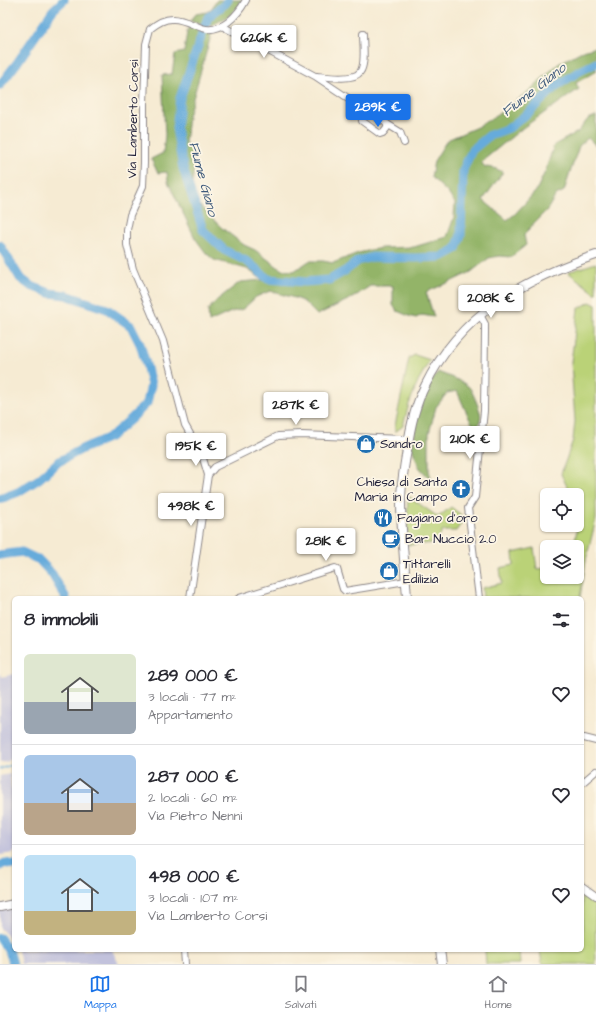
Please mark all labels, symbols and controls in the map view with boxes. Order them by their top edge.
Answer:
pin: 626K € [231,25,297,59]
text: 626K € [240,29,288,47]
water label: Fiume Giano [498,58,571,122]
street label: Via Lamberto Corsi [123,59,143,179]
pin: 289K € [345,94,411,128]
text: 289K € [355,98,401,116]
water label: Fiume Giano [183,139,223,220]
pin: 208K € [458,285,524,319]
text: 208K € [467,289,515,307]
pin: 287K € [263,392,329,426]
text: 287K € [272,396,320,414]
pin: 210K € [437,426,503,460]
text: 210K € [450,430,490,448]
pin: 195K € [163,433,229,467]
shop icon: Sandro [355,433,377,455]
place label: Sandro [380,435,423,453]
text: 195K € [175,437,217,455]
place label: Chiesa di Santa Maria in Campo [355,473,448,506]
church icon: Chiesa di Santa Maria in Campo [450,478,472,500]
map controls [540,488,584,584]
button: locate [540,488,584,532]
pin: 498K € [158,493,224,527]
text: 498K € [167,497,215,515]
restaurant icon: Fagiano d'oro [372,507,394,529]
place label: Fagiano d'oro [397,509,478,528]
pin: 281K € [293,528,359,562]
cafe icon: Bar Nuccio 2.0 [380,528,402,550]
place label: Bar Nuccio 2.0 [405,530,496,548]
text: 281K € [306,532,346,550]
button: layers [540,540,584,584]
place label: Tittarelli Edilizia [403,555,450,588]
shop icon: Tittarelli Edilizia [378,560,400,582]
text: 8 immobili [24,608,98,632]
icon: filters [550,609,572,631]
text: 289 000 € [148,664,238,688]
icon: home [56,670,104,718]
icon: heart [550,683,572,705]
text: 3 locali · 77 m² [148,688,236,706]
text: Appartamento [148,706,233,724]
text: 287 000 € [148,765,239,789]
icon: home [56,771,104,819]
icon: heart [550,784,572,806]
text: 2 locali · 60 m² [148,789,238,807]
text: Via Pietro Nenni [148,807,242,825]
text: 498 000 € [148,865,240,889]
icon: home [56,871,104,919]
icon: heart [550,884,572,906]
text: 3 locali · 107 m² [148,889,238,907]
text: Via Lamberto Corsi [148,907,267,925]
tab: Mappa [84,973,117,1012]
tab: Salvati [285,973,316,1012]
tab: Home [485,973,512,1012]

